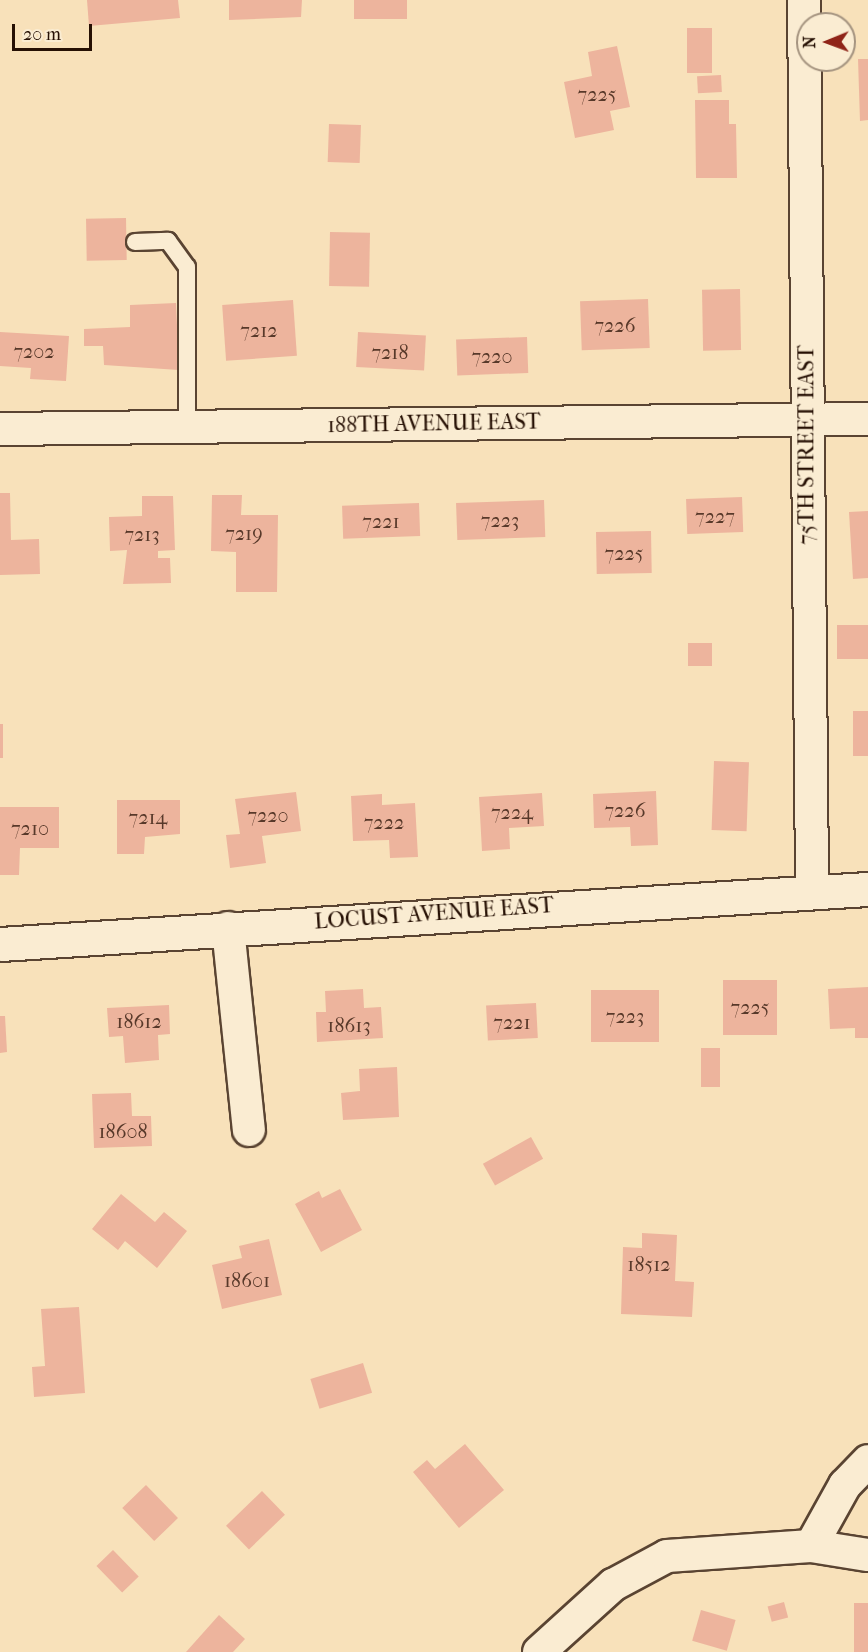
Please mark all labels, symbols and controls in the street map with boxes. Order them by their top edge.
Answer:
scale bar [15,12,94,50]
north arrow [796,12,856,72]
text: 20 m [23,24,61,45]
text: N [800,36,819,49]
house number: 7225 [578,82,616,106]
house number: 7226 [595,313,635,337]
house number: 7212 [240,318,278,342]
house number: 7202 [13,339,55,363]
house number: 7218 [371,340,409,364]
house number: 7220 [471,344,513,368]
street label: 75TH STREET EAST [794,345,820,545]
street label: 188TH AVENUE EAST [327,409,541,439]
house number: 7227 [695,504,735,528]
house number: 7223 [481,508,519,532]
house number: 7221 [362,509,400,533]
house number: 7219 [225,521,263,545]
house number: 7213 [124,522,160,546]
house number: 7225 [605,541,643,565]
house number: 7226 [605,798,645,822]
house number: 7224 [491,800,533,824]
house number: 7220 [247,803,289,827]
house number: 7214 [129,805,167,829]
house number: 7222 [364,810,404,834]
house number: 7210 [11,816,49,840]
street label: LOCUST AVENUE EAST [313,892,555,936]
house number: 7225 [731,995,769,1019]
house number: 7223 [606,1004,644,1028]
house number: 18612 [116,1009,162,1033]
house number: 7221 [493,1010,531,1034]
house number: 18613 [327,1013,371,1037]
house number: 18608 [98,1119,148,1143]
house number: 18512 [627,1252,671,1276]
house number: 18601 [224,1268,270,1292]

